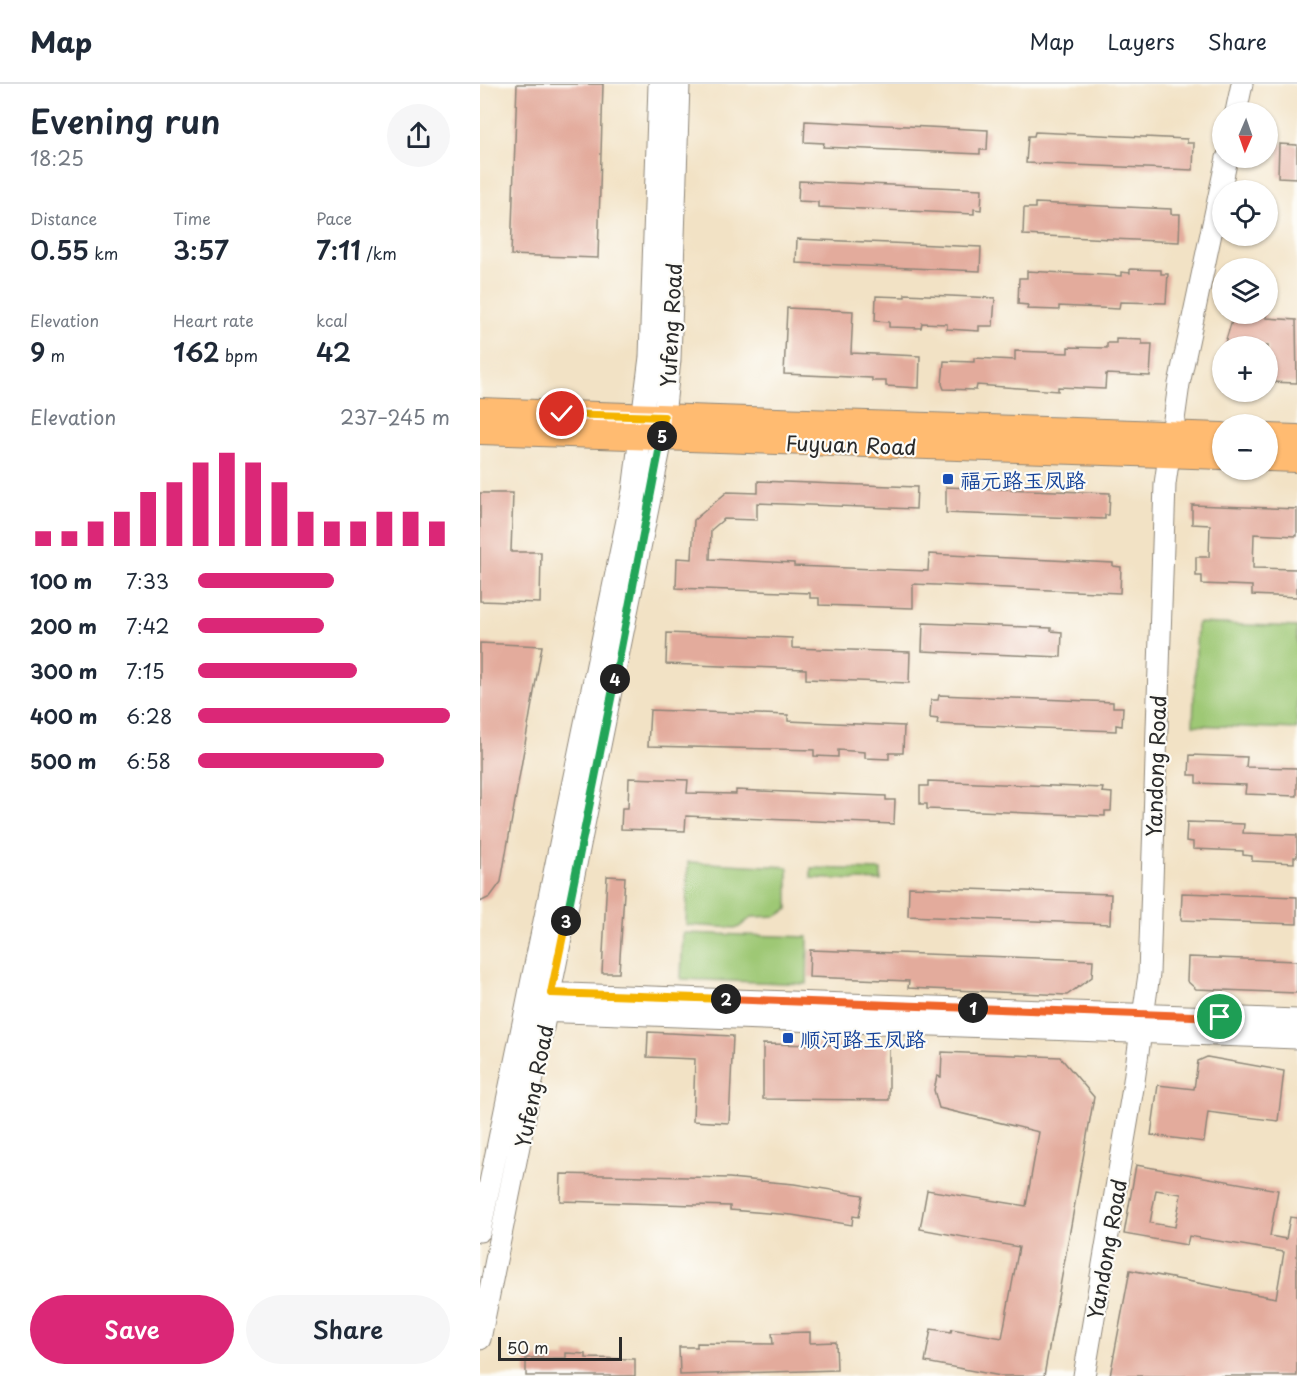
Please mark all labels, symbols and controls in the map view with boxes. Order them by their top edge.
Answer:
text: Map [30,20,92,63]
text: Map [1030,25,1074,57]
text: Layers [1107,25,1175,57]
text: Share [1208,25,1267,57]
text: Evening run [30,95,221,145]
north arrow [1212,102,1278,168]
map controls [1212,102,1278,480]
button: share [387,104,450,167]
text: 18:25 [30,143,84,173]
button: locate [1212,180,1278,246]
text: Distance [30,206,97,230]
text: Time [173,206,211,230]
text: Pace [316,206,352,230]
text: 0.55 [30,230,89,269]
text: 3:57 [173,230,229,269]
text: 7:11 [316,230,361,269]
text: km [89,241,118,265]
text: /km [361,241,397,265]
button: layers [1212,258,1278,324]
street label: Yufeng Road [651,262,689,388]
text: Elevation [30,308,99,332]
text: Heart rate [173,308,254,332]
text: kcal [316,308,348,332]
text: 9 [30,332,45,371]
text: 162 [173,332,220,371]
text: 42 [316,332,351,371]
button: + [1212,336,1278,402]
text: m [45,343,65,367]
text: bpm [220,343,258,367]
pin [536,388,587,439]
icon: check [545,397,578,430]
text: Elevation [30,402,116,432]
text: 237–245 m [340,402,450,432]
button: − [1212,414,1278,480]
pin: 5 [647,421,677,451]
text: 5 [657,424,667,448]
street label: Fuyuan Road [785,426,917,462]
place label: 福元路玉凤路 [960,463,1086,495]
marker: 福元路玉凤路 [941,472,955,486]
text: 100 m [30,566,92,596]
text: 7:33 [126,566,169,596]
text: 200 m [30,611,97,641]
text: 7:42 [126,611,169,641]
text: 300 m [30,656,98,686]
text: 7:15 [126,656,165,686]
pin: 4 [600,664,630,694]
text: 4 [610,667,620,691]
street label: Yandong Road [1137,694,1173,838]
text: 400 m [30,701,98,731]
text: 6:28 [126,701,172,731]
text: 500 m [30,746,97,776]
text: 6:58 [126,746,171,776]
pin: 3 [551,906,581,936]
text: 3 [561,909,571,933]
pin: 2 [711,984,741,1014]
text: 2 [720,987,732,1011]
pin [1194,991,1245,1042]
pin: 1 [958,993,988,1023]
text: 1 [969,996,977,1020]
icon: arrive [1203,1000,1236,1033]
street label: Yufeng Road [505,1022,561,1150]
place label: 顺河路玉凤路 [800,1022,926,1054]
marker: 顺河路玉凤路 [781,1031,795,1045]
street label: Yandong Road [1078,1176,1134,1322]
button: Save [30,1295,234,1364]
button: Share [246,1295,450,1364]
scale bar [498,1334,622,1362]
text: 50 m [507,1335,548,1359]

